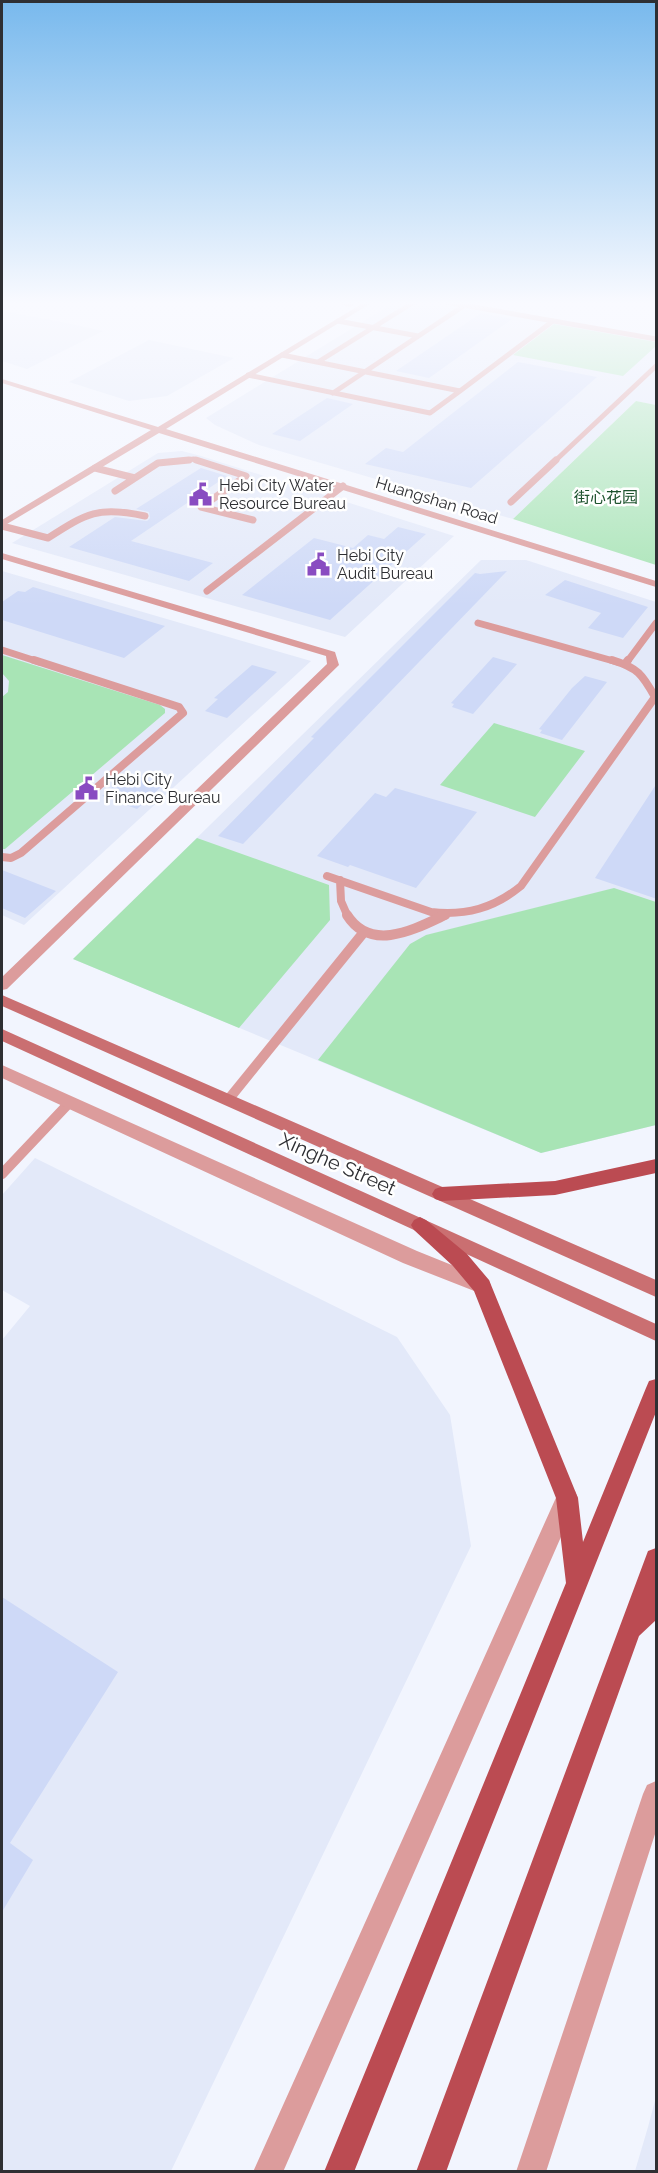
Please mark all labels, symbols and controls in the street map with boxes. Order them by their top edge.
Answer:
street label: Huangshan Road [373,473,500,528]
place label: Hebi City Water Resource Bureau [219,476,346,513]
public building icon: Hebi City Water Resource Bureau [188,481,214,507]
park label: 街心花园 [574,488,638,507]
place label: Hebi City Audit Bureau [337,546,433,583]
public building icon: Hebi City Audit Bureau [306,551,332,577]
place label: Hebi City Finance Bureau [105,770,221,807]
public building icon: Hebi City Finance Bureau [74,775,100,801]
street label: Xinghe Street [276,1128,400,1200]

